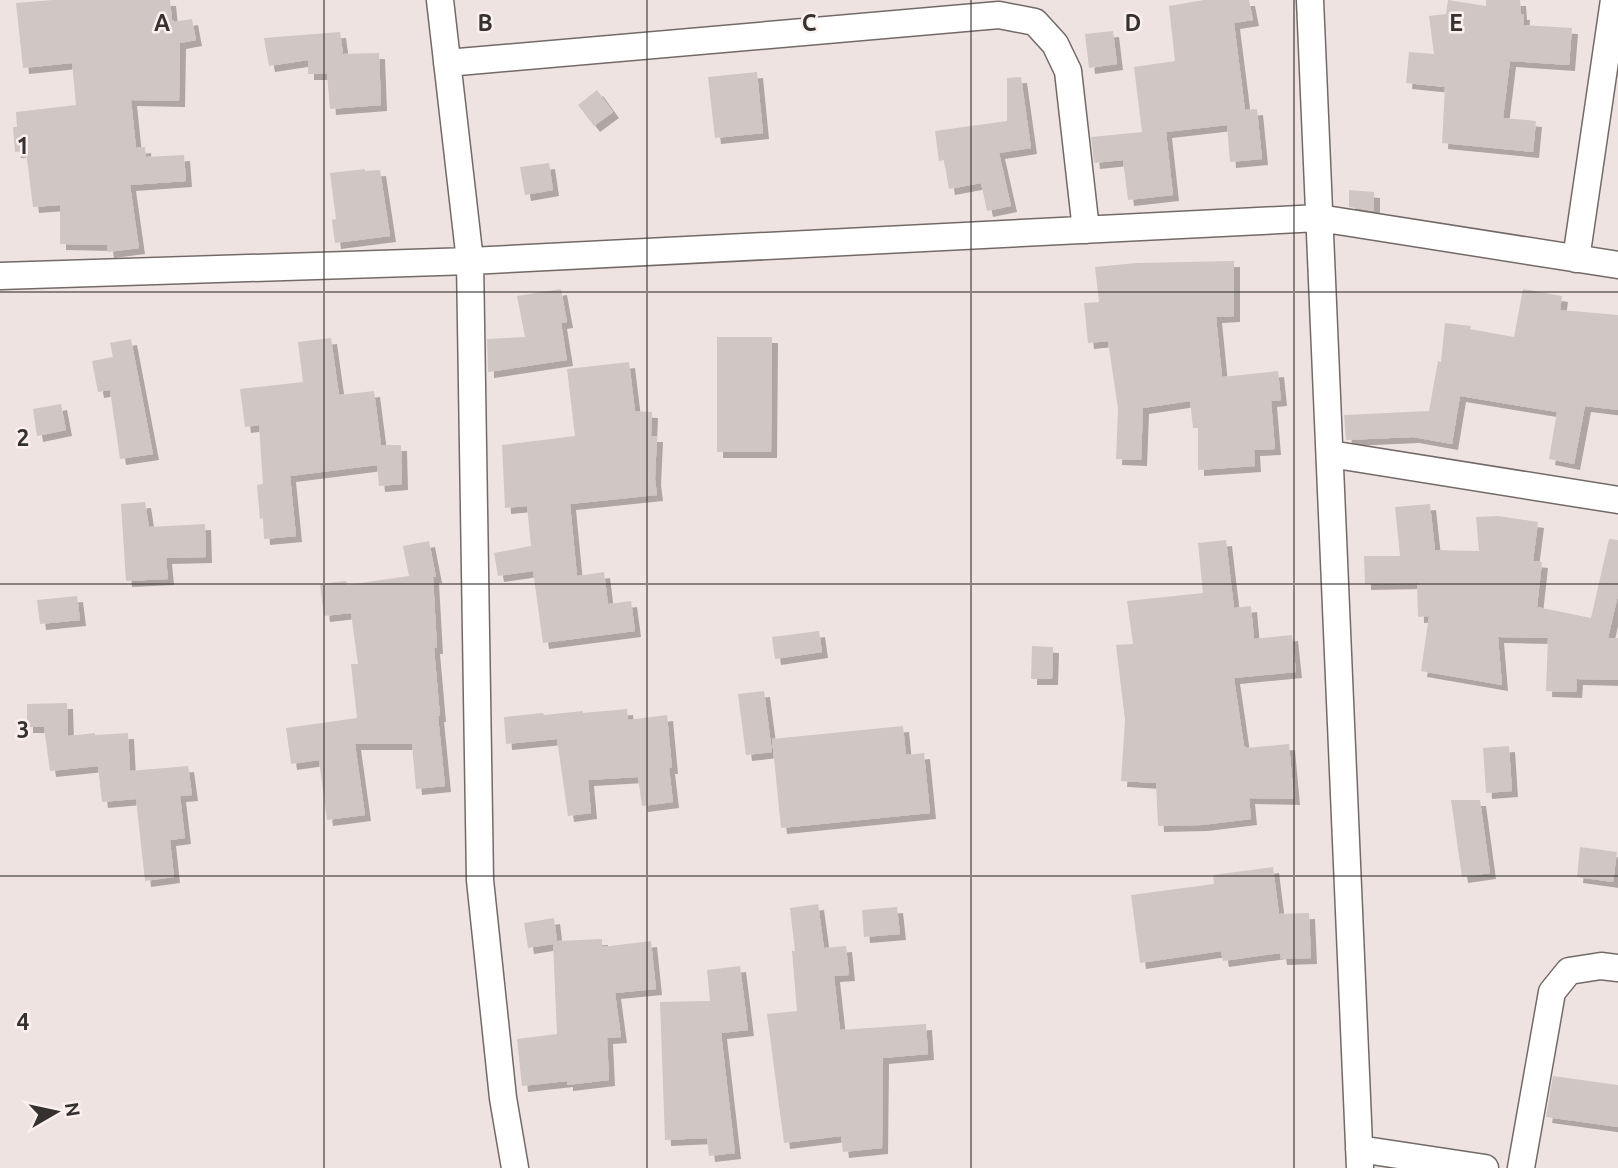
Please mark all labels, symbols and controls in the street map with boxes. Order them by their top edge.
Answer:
text: A [154,10,170,35]
text: B [477,10,493,35]
text: C [802,10,817,35]
text: D [1125,10,1141,35]
text: E [1449,10,1463,35]
text: 1 [17,133,29,158]
text: 2 [17,425,29,450]
text: 3 [17,717,29,742]
text: 4 [17,1009,30,1034]
north arrow [21,1077,91,1147]
text: N [61,1101,85,1118]

